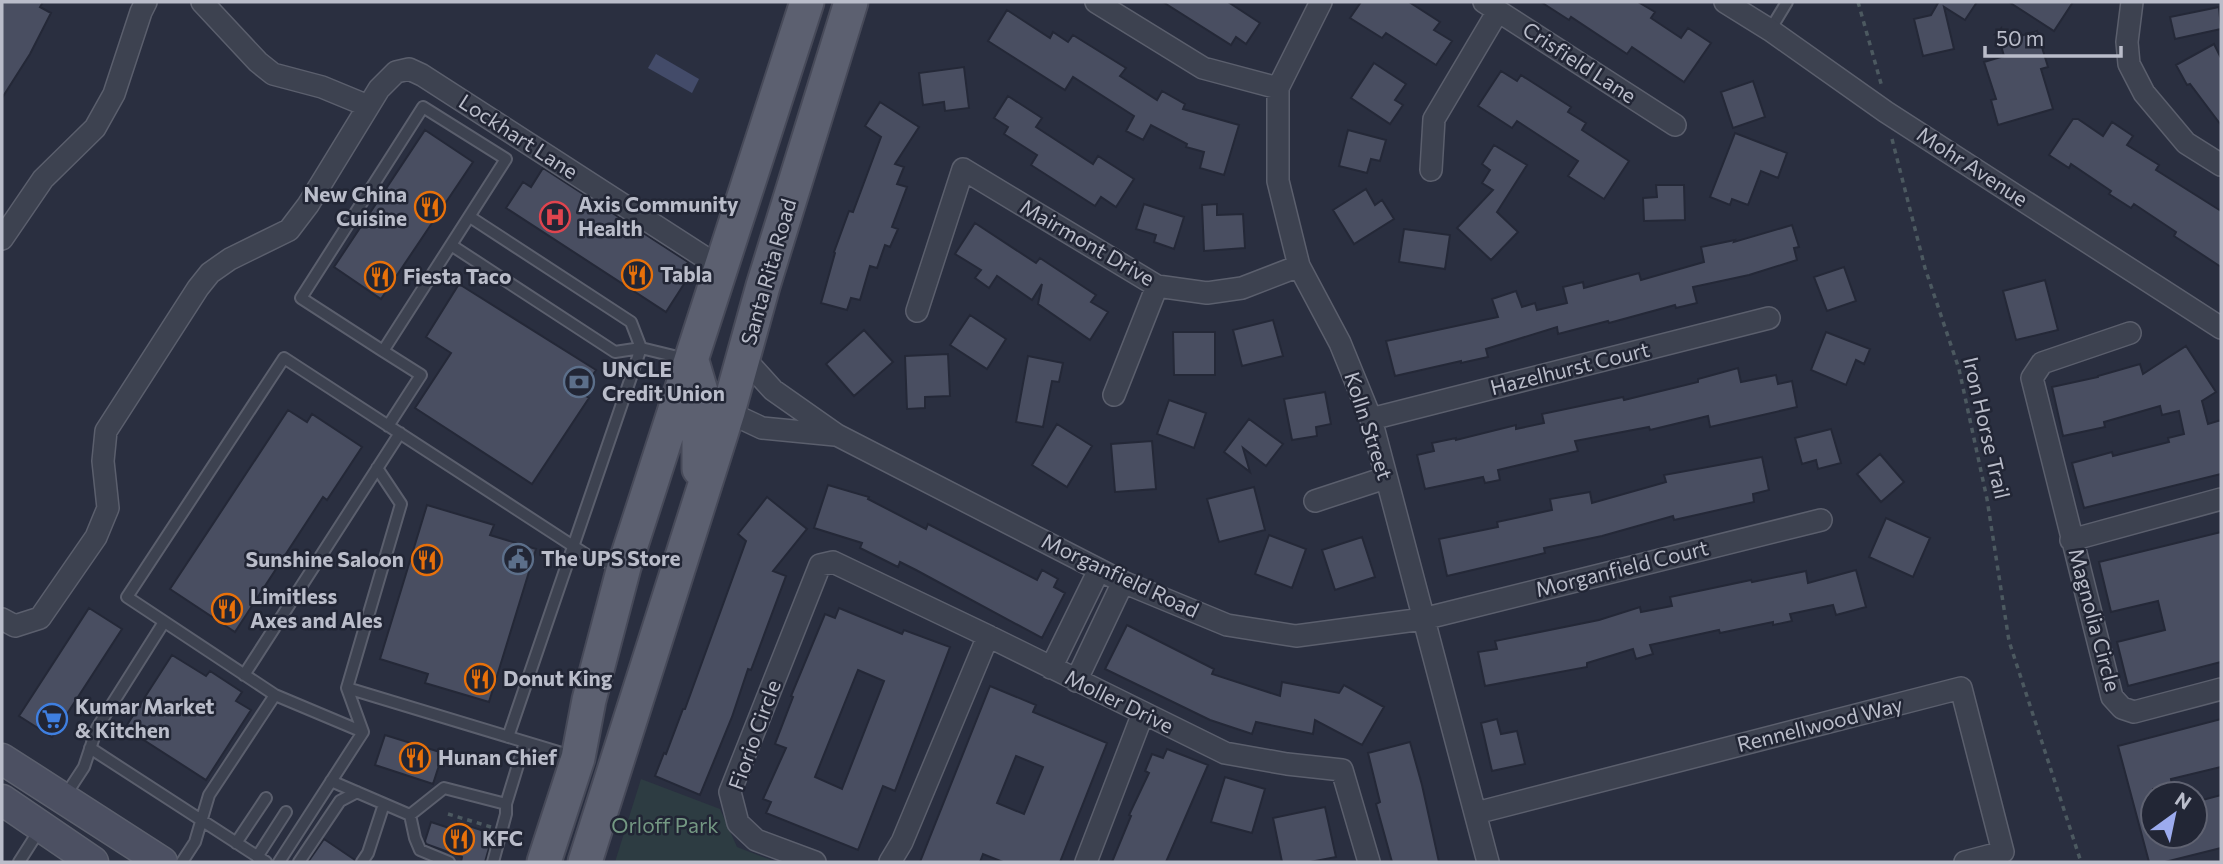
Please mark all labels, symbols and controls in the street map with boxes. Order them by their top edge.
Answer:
scale bar [1985,14,2122,58]
street label: Crisfield Lane [1518,16,1641,108]
text: 50 m [1996,25,2044,50]
street label: Lockhart Lane [455,88,583,183]
street label: Mohr Avenue [1913,121,2033,211]
place label: New China Cuisine [304,181,407,230]
restaurant icon: New China Cuisine [413,190,447,224]
place label: Axis Community Health [578,191,739,240]
street label: Mairmont Drive [1016,193,1159,290]
street label: Santa Rita Road [735,196,800,348]
hospital icon: Axis Community Health [538,200,572,234]
restaurant icon: Tabla [620,258,654,292]
restaurant icon: Fiesta Taco [363,260,397,294]
place label: Tabla [660,261,712,286]
place label: Fiesta Taco [403,263,512,288]
street label: Hazelhurst Court [1487,336,1652,399]
street label: Iron Horse Trail [1959,354,2016,501]
place label: UNCLE Credit Union [602,356,725,405]
bank icon: UNCLE Credit Union [562,365,596,399]
street label: Kolln Street [1340,368,1399,483]
street label: Morganfield Road [1038,527,1203,622]
street label: Morganfield Court [1533,534,1711,601]
public building icon: The UPS Store [501,542,535,576]
restaurant icon: Sunshine Saloon [410,543,444,577]
place label: The UPS Store [541,545,681,570]
street label: Magnolia Circle [2064,545,2127,694]
place label: Sunshine Saloon [246,546,404,571]
place label: Limitless Axes and Ales [250,583,383,632]
restaurant icon: Limitless Axes and Ales [210,592,244,626]
restaurant icon: Donut King [463,662,497,696]
street label: Moller Drive [1061,664,1178,738]
place label: Donut King [503,665,613,690]
street label: Fiorio Circle [722,676,785,793]
street label: Rennellwood Way [1734,691,1905,756]
place label: Kumar Market & Kitchen [75,693,215,742]
supermarket icon: Kumar Market & Kitchen [35,702,69,736]
restaurant icon: Hunan Chief [398,741,432,775]
place label: Hunan Chief [438,744,557,769]
north arrow [2139,780,2209,850]
text: N [2171,787,2196,814]
park label: Orloff Park [611,812,719,837]
restaurant icon: KFC [442,822,476,856]
place label: KFC [482,825,523,850]

